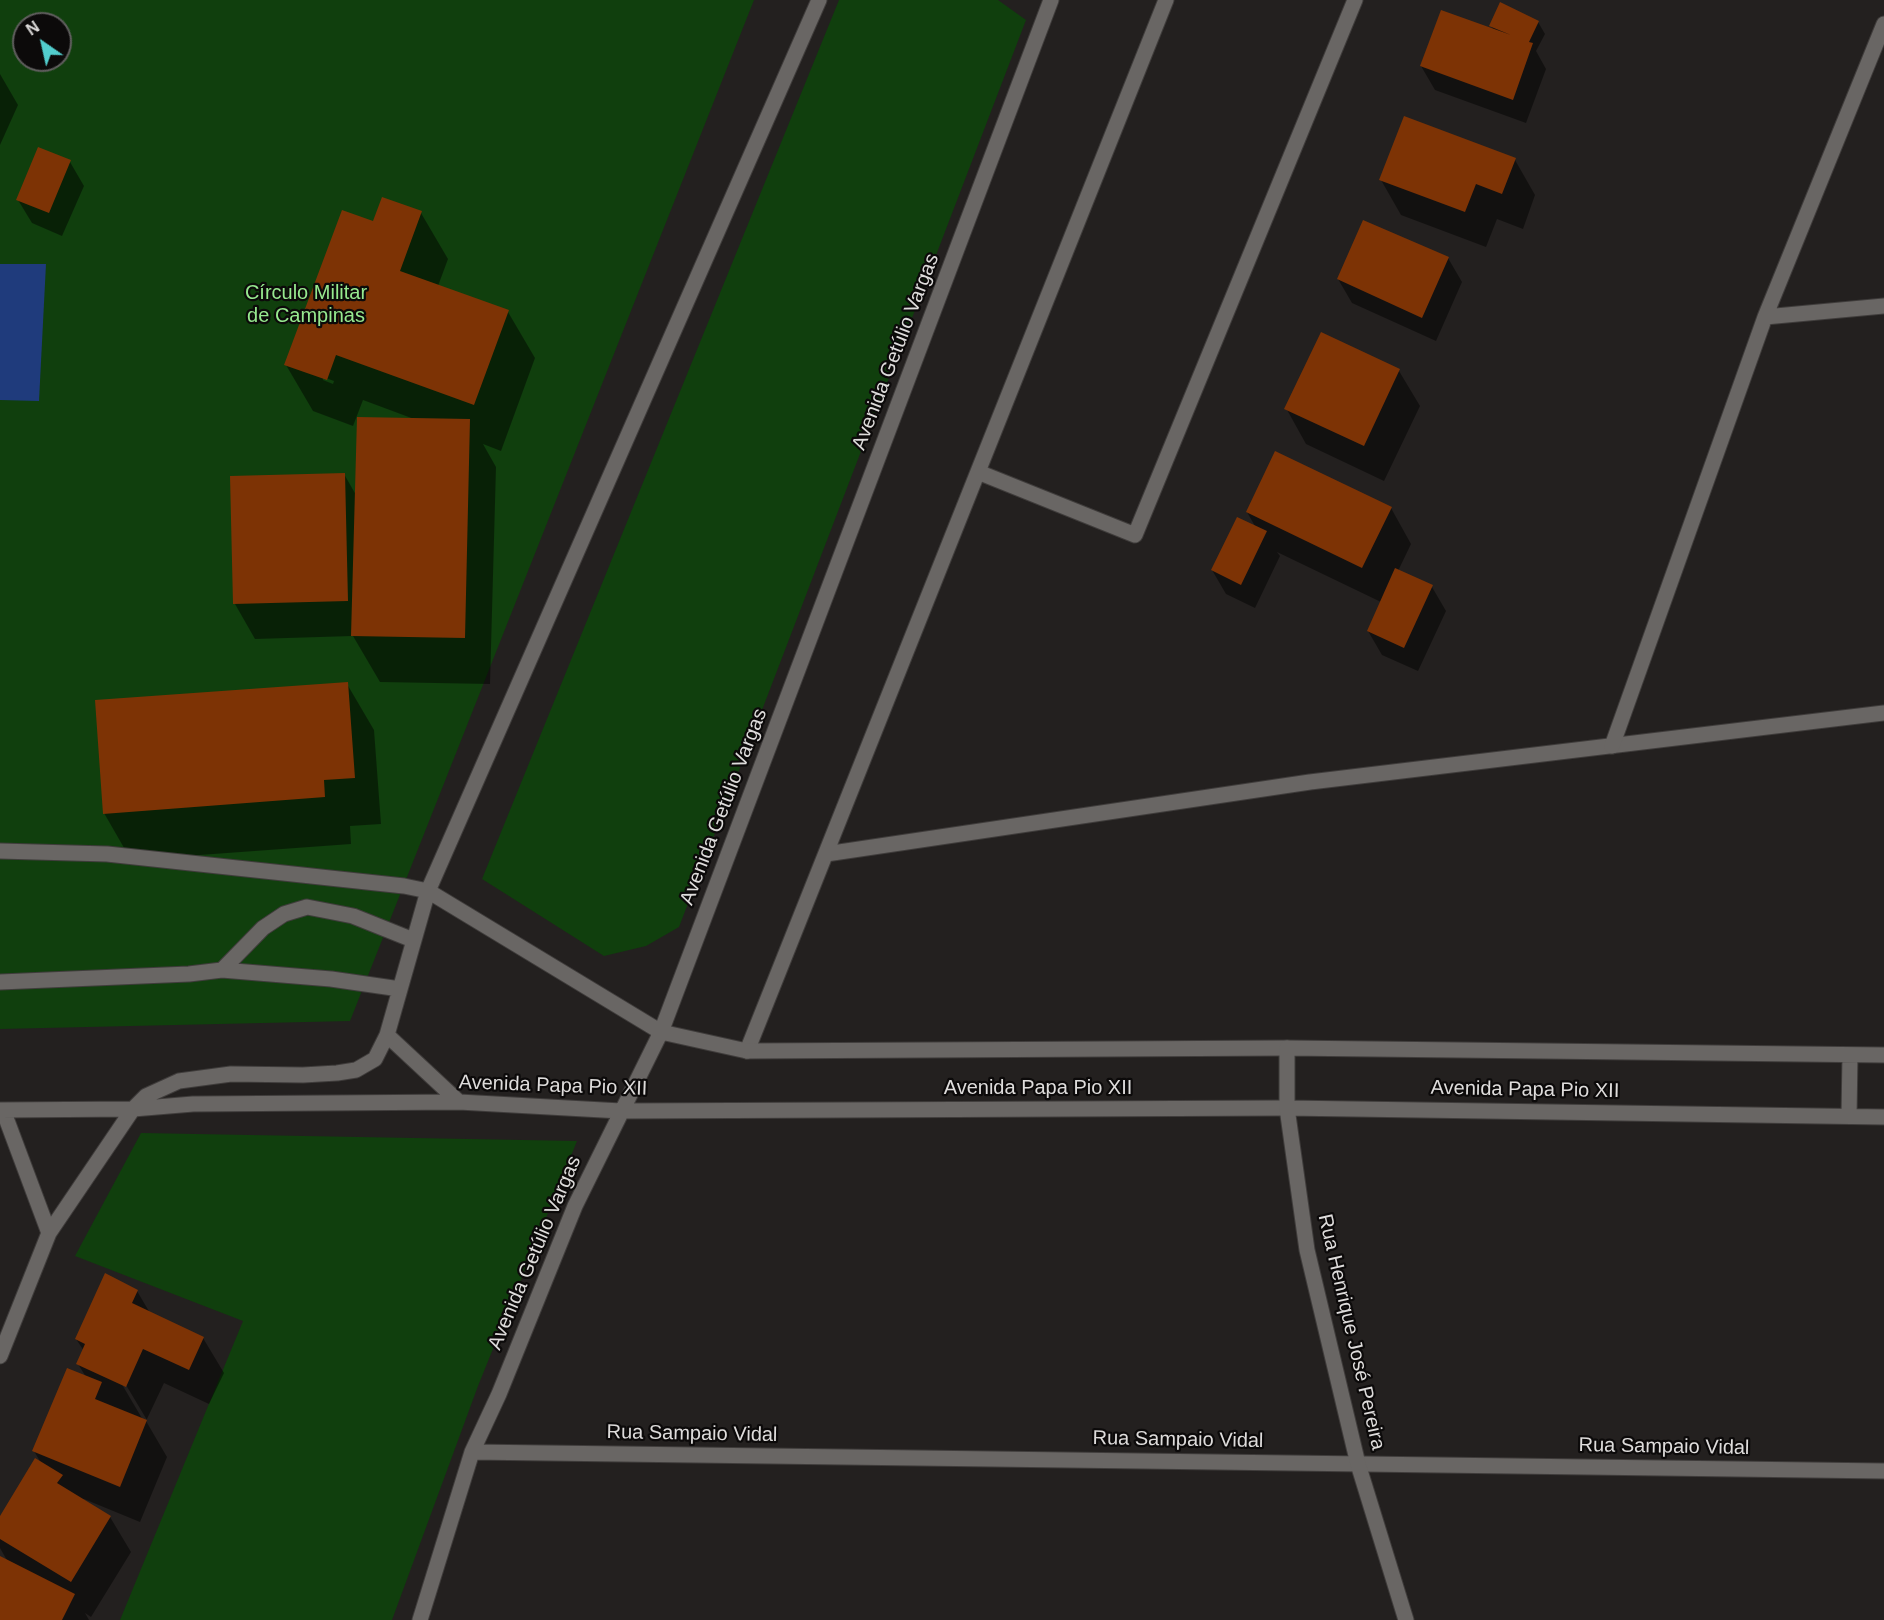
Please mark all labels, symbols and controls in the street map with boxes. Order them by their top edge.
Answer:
north arrow [12,12,72,72]
text: N [23,18,42,39]
street label: Avenida Getúlio Vargas [847,250,945,454]
park label: Círculo Militar de Campinas [245,281,367,328]
street label: Avenida Getúlio Vargas [675,705,773,909]
street label: Avenida Papa Pio XII [458,1071,648,1101]
street label: Avenida Papa Pio XII [944,1076,1132,1100]
street label: Avenida Papa Pio XII [1430,1076,1620,1104]
street label: Avenida Getúlio Vargas [483,1152,587,1354]
street label: Rua Henrique José Pereira [1312,1212,1390,1452]
street label: Rua Sampaio Vidal [606,1421,778,1447]
street label: Rua Sampaio Vidal [1092,1427,1264,1453]
street label: Rua Sampaio Vidal [1578,1434,1750,1460]

